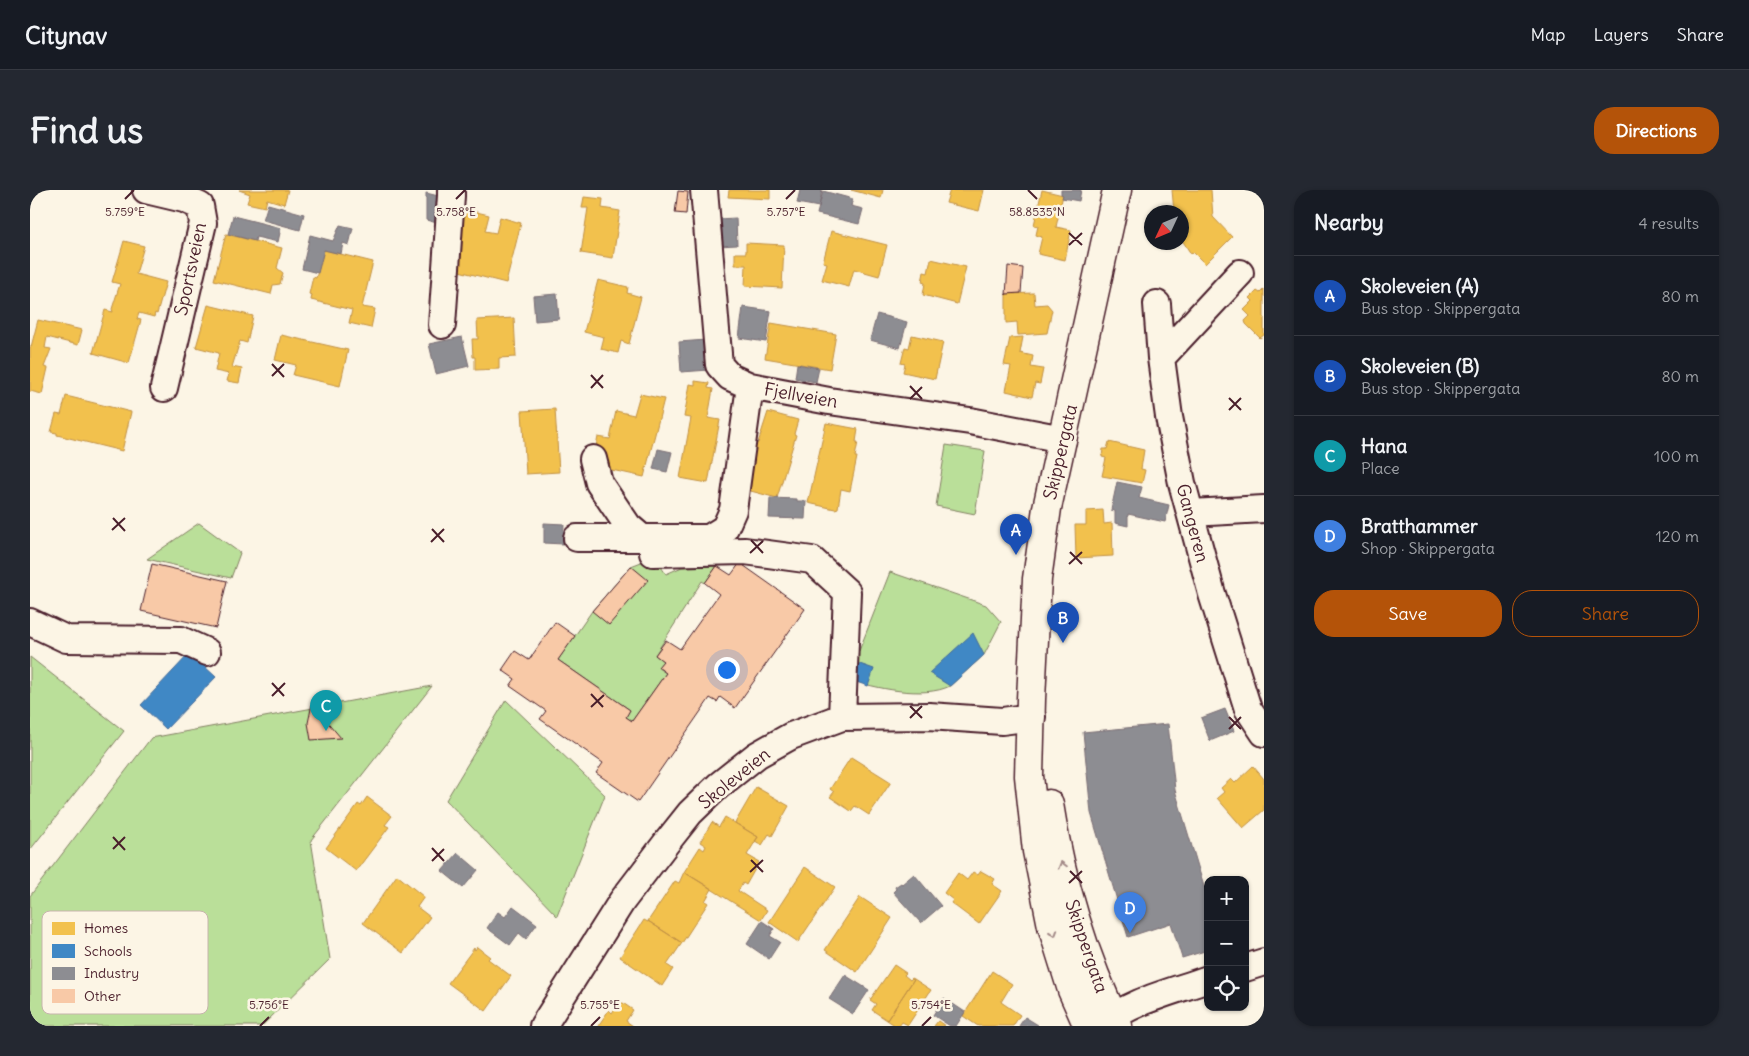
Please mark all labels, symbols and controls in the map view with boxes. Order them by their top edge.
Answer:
text: Citynav [25,20,107,50]
text: Map [1530,23,1565,46]
text: Layers [1593,23,1649,46]
text: Share [1677,23,1724,46]
button: Directions [1594,107,1719,154]
text: Find us [30,108,143,152]
text: 5.759°E [105,204,145,219]
text: 5.758°E [436,204,476,219]
text: 5.757°E [766,204,806,219]
text: 58.8535°N [1009,204,1065,219]
north arrow [1144,205,1189,250]
text: Nearby [1314,209,1384,236]
text: 4 results [1638,213,1699,233]
street label: Sportsveien [169,220,211,318]
text: Skoleveien (A) [1361,274,1479,298]
text: A [1325,286,1335,306]
text: 80 m [1661,286,1699,306]
text: Bus stop · Skippergata [1361,298,1520,318]
text: Skoleveien (B) [1361,354,1479,378]
text: B [1325,366,1335,386]
text: 80 m [1661,366,1699,386]
street label: Fjellveien [762,377,840,413]
text: Bus stop · Skippergata [1361,378,1520,398]
street label: Skippergata [1038,402,1082,502]
text: Hana [1361,434,1407,458]
text: C [1325,446,1335,466]
text: 100 m [1654,446,1699,466]
text: Place [1361,458,1400,478]
street label: Gangeren [1171,481,1215,565]
pin: A [1000,514,1032,555]
text: Bratthammer [1361,514,1478,538]
text: D [1324,526,1336,546]
text: 120 m [1656,526,1699,546]
text: Shop · Skippergata [1361,538,1495,558]
button: Save [1314,590,1502,637]
button: Share [1512,590,1699,637]
pin: B [1047,602,1079,643]
your location [714,657,740,683]
pin: C [310,690,342,731]
street label: Skoleveien [694,742,774,814]
one-way arrow [1057,861,1067,869]
map controls [1204,876,1249,1011]
button: + [1204,876,1249,921]
pin: D [1114,892,1146,933]
street label: Skippergata [1060,896,1114,996]
legend [42,911,208,1014]
text: Homes [84,919,128,937]
button: − [1204,921,1249,966]
one-way arrow [1048,928,1058,936]
text: Schools [84,942,132,960]
text: Industry [84,964,139,982]
button: locate [1204,966,1249,1011]
text: Other [84,987,121,1005]
text: 5.756°E [249,997,289,1012]
text: 5.755°E [580,997,620,1012]
text: 5.754°E [911,997,951,1012]

